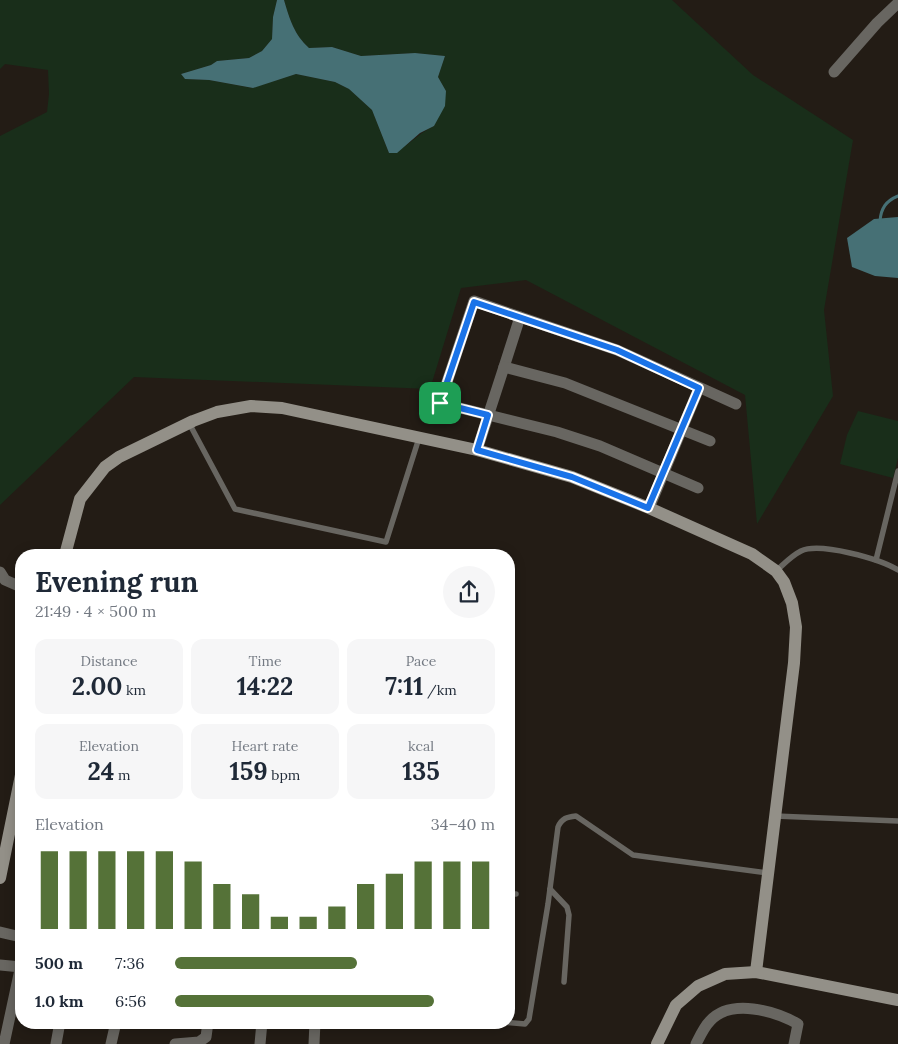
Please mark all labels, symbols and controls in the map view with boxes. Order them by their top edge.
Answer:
pin [419,382,461,424]
icon: arrive [426,389,454,417]
text: Evening run [35,564,198,600]
button: share [443,566,495,618]
text: 21:49 · 4 × 500 m [35,601,156,621]
text: Distance [81,652,137,670]
text: Time [249,652,282,670]
text: Pace [406,652,436,670]
text: 2.00 [72,670,122,702]
text: 14:22 [237,670,293,702]
text: 7:11 [385,670,423,702]
text: km [122,681,146,699]
text: /km [423,681,457,699]
text: Elevation [79,737,139,755]
text: Heart rate [232,737,298,755]
text: kcal [408,737,434,755]
text: 24 [87,755,114,787]
text: 159 [230,755,268,787]
text: 135 [402,755,440,787]
text: m [114,766,131,784]
text: bpm [268,766,300,784]
text: Elevation [35,814,104,834]
text: 34–40 m [431,814,495,834]
text: 500 m [35,953,83,973]
text: 7:36 [115,953,145,973]
text: 1.0 km [35,991,84,1011]
text: 6:56 [115,991,146,1011]

